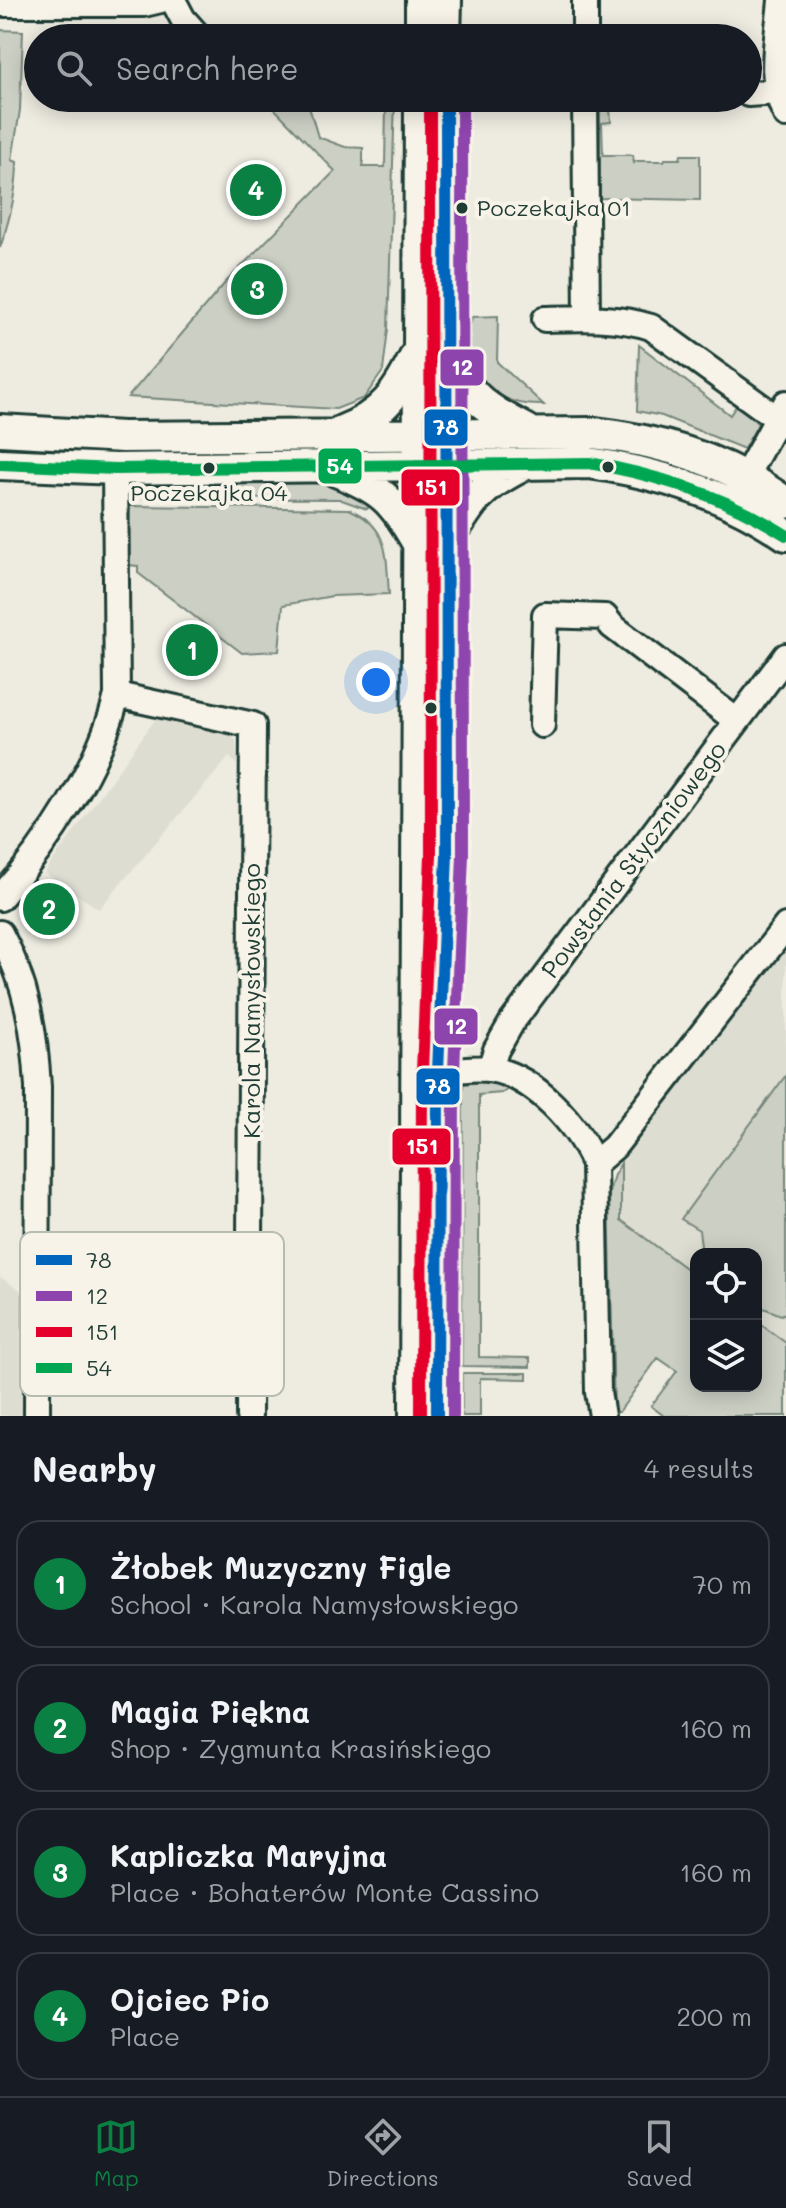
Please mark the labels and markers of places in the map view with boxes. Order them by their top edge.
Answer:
pin: 4 [230,160,282,220]
place label: Poczekajka 01 [477,193,631,222]
marker: Poczekajka 01 [454,200,470,216]
pin: 3 [231,259,283,319]
unlabelled marker [600,459,616,475]
marker: Poczekajka 04 [201,460,217,476]
place label: Poczekajka 04 [131,478,288,507]
pin: 1 [166,620,218,680]
unlabelled marker [423,700,439,716]
pin: 2 [23,879,75,939]

